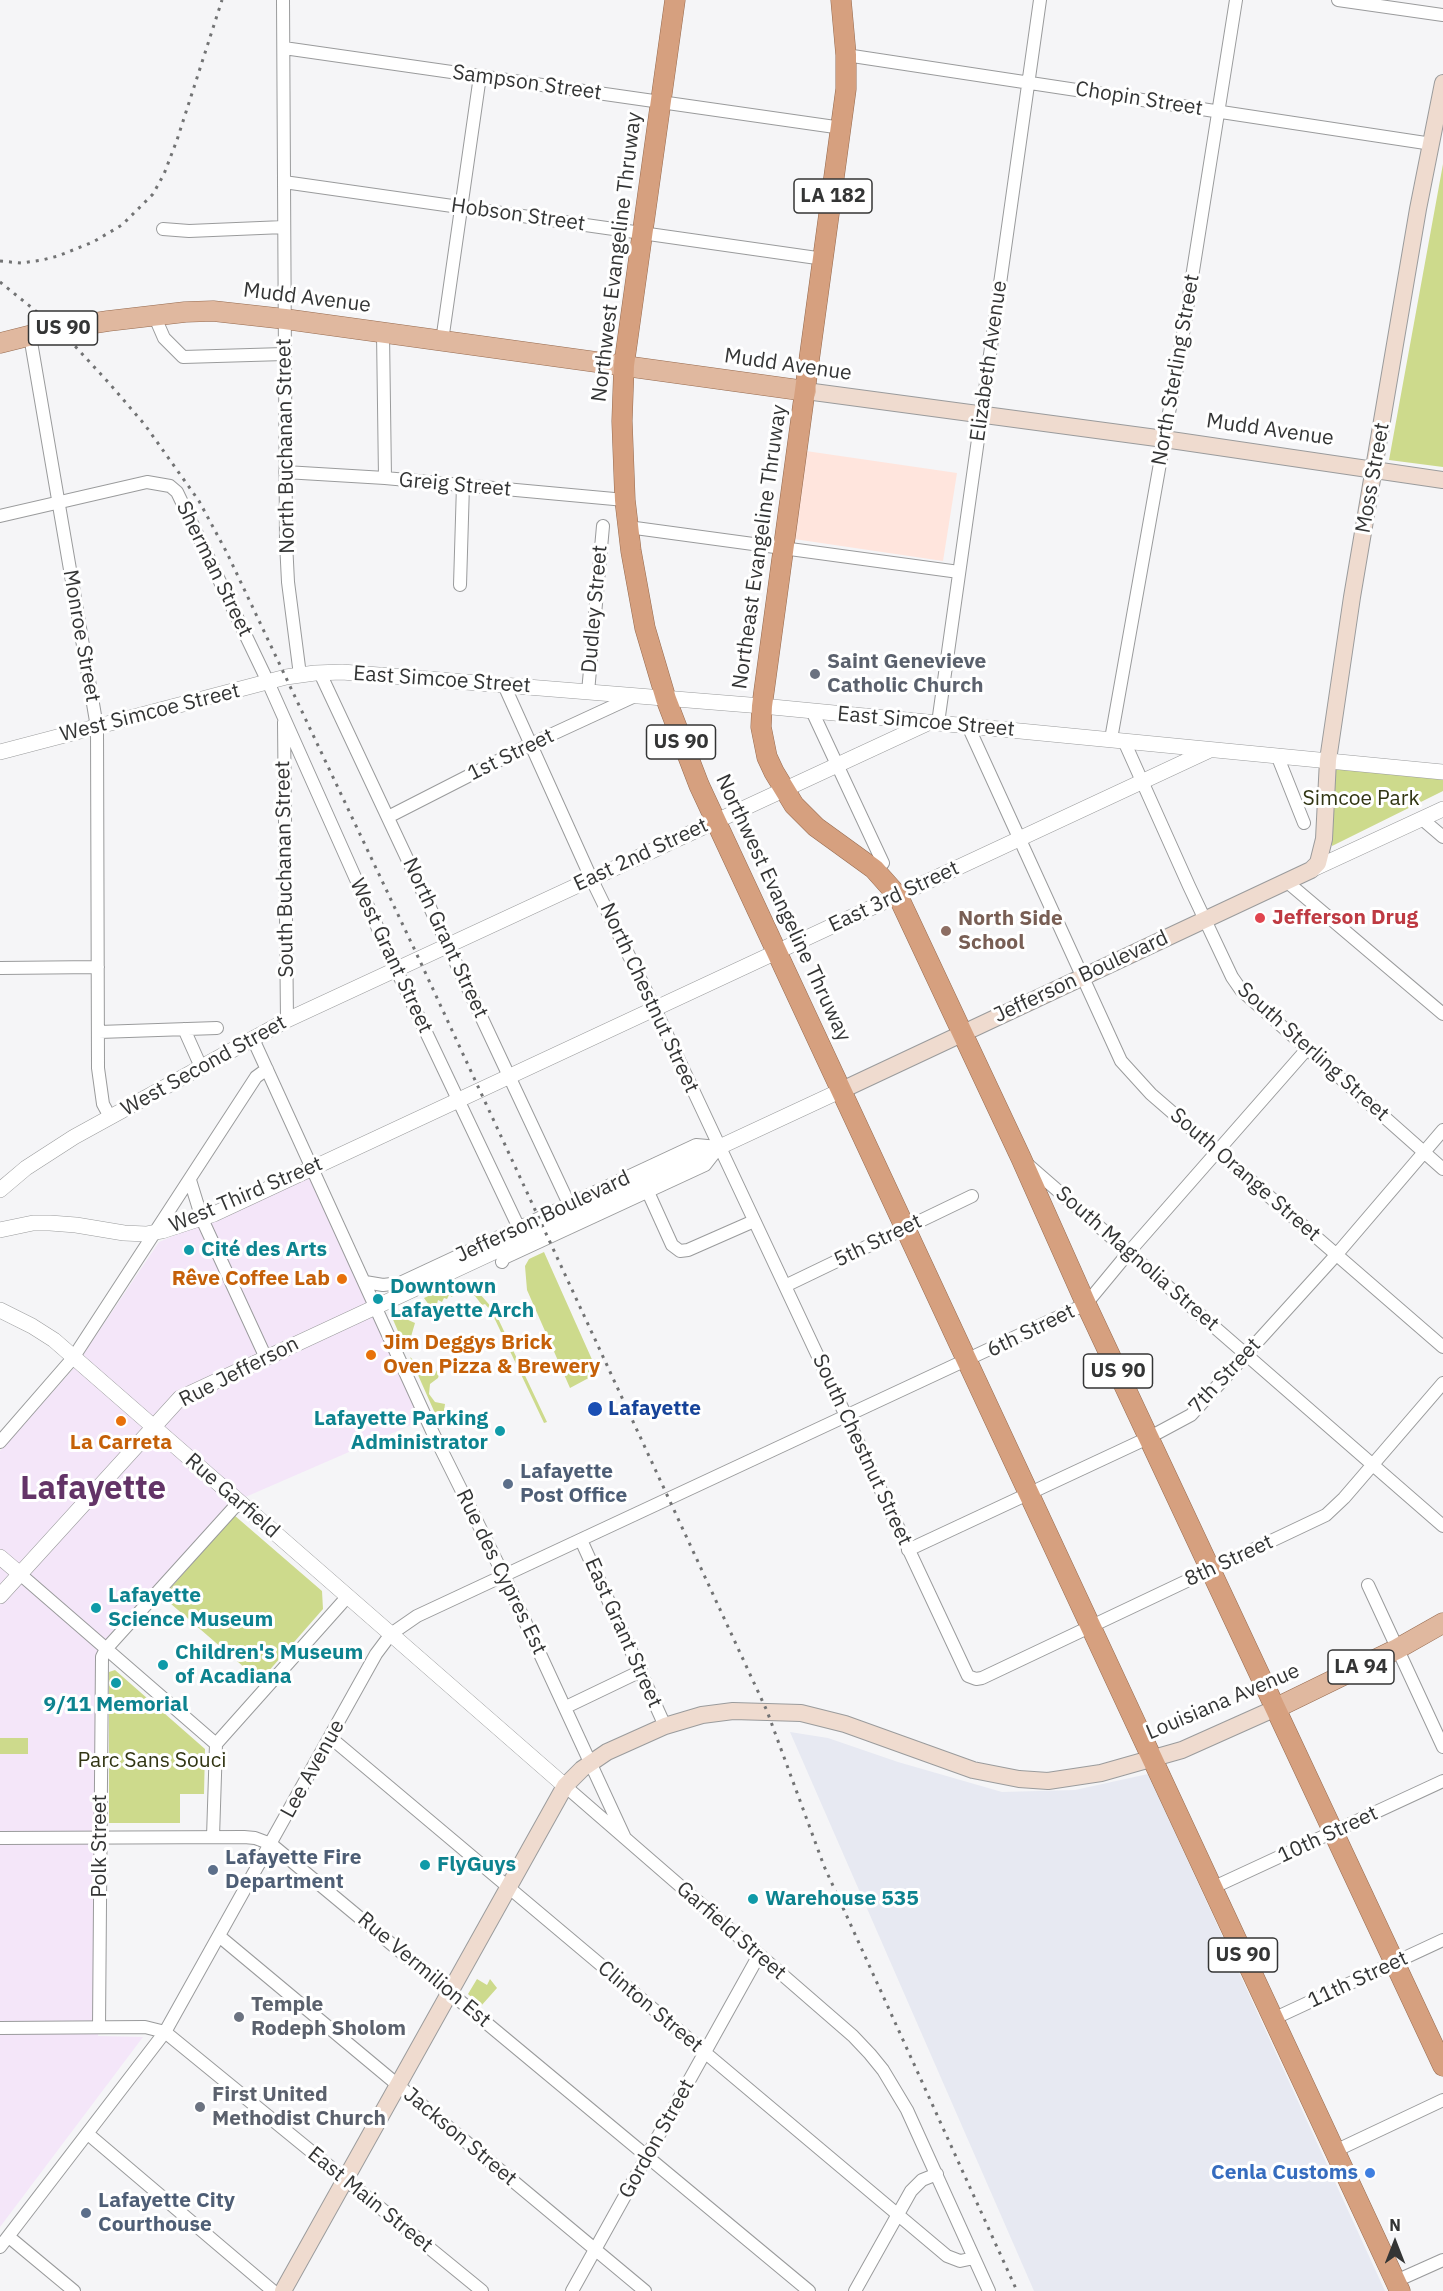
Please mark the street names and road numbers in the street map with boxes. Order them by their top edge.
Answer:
street label: Sampson Street [451,60,603,106]
street label: Chopin Street [1073,76,1205,122]
street label: Northwest Evangeline Thruway [587,111,647,403]
road number: LA 182 [794,179,872,213]
street label: Hobson Street [449,193,587,237]
street label: North Sterling Street [1147,272,1205,468]
street label: Mudd Avenue [242,278,372,318]
street label: Elizabeth Avenue [965,279,1013,443]
road number: US 90 [28,311,98,345]
street label: North Buchanan Street [272,338,300,554]
street label: Mudd Avenue [723,344,853,386]
street label: Northeast Evangeline Thruway [728,403,792,691]
street label: Mudd Avenue [1205,409,1335,451]
street label: Moss Street [1351,421,1395,535]
street label: Greig Street [398,468,512,502]
street label: Sherman Street [170,497,258,641]
street label: Dudley Street [577,544,613,674]
street label: Monroe Street [57,568,105,704]
street label: East Simcoe Street [352,661,532,699]
street label: West Simcoe Street [57,678,243,748]
street label: East Simcoe Street [836,702,1016,742]
street label: 1st Street [464,723,558,787]
road number: US 90 [646,725,716,759]
street label: South Buchanan Street [271,760,299,978]
street label: Northwest Evangeline Thruway [710,770,856,1046]
street label: East 2nd Street [570,813,712,897]
street label: North Grant Street [397,854,493,1022]
street label: East 3rd Street [825,856,963,938]
street label: West Grant Street [344,875,438,1037]
street label: North Chestnut Street [594,899,704,1097]
street label: Jefferson Boulevard [990,926,1172,1028]
street label: South Sterling Street [1232,977,1394,1127]
street label: West Second Street [117,1010,291,1122]
street label: South Orange Street [1165,1103,1325,1247]
street label: West Third Street [166,1151,326,1239]
street label: Jefferson Boulevard [452,1166,634,1268]
street label: South Magnolia Street [1050,1181,1224,1337]
street label: 5th Street [830,1209,926,1273]
street label: 6th Street [983,1299,1079,1363]
street label: Rue Jefferson [175,1331,303,1413]
street label: 7th Street [1184,1333,1266,1419]
street label: South Chestnut Street [807,1350,917,1550]
road number: US 90 [1084,1354,1152,1388]
street label: Rue Garfield [180,1448,284,1544]
street label: Rue des Cypres Est [450,1485,552,1659]
street label: 8th Street [1181,1530,1277,1592]
street label: East Grant Street [579,1554,667,1712]
road number: LA 94 [1328,1650,1394,1684]
street label: Louisiana Avenue [1143,1658,1303,1746]
street label: Lee Avenue [276,1715,350,1823]
street label: Polk Street [87,1794,113,1898]
street label: 10th Street [1274,1801,1382,1869]
street label: Garfield Street [671,1876,791,1986]
street label: Rue Vermilion Est [352,1907,496,2033]
road number: US 90 [1208,1938,1278,1972]
street label: 11th Street [1304,1946,1412,2014]
street label: Clinton Street [592,1956,708,2058]
street label: Gordon Street [614,2075,700,2203]
street label: Jackson Street [398,2082,522,2192]
street label: East Main Street [302,2142,438,2258]

